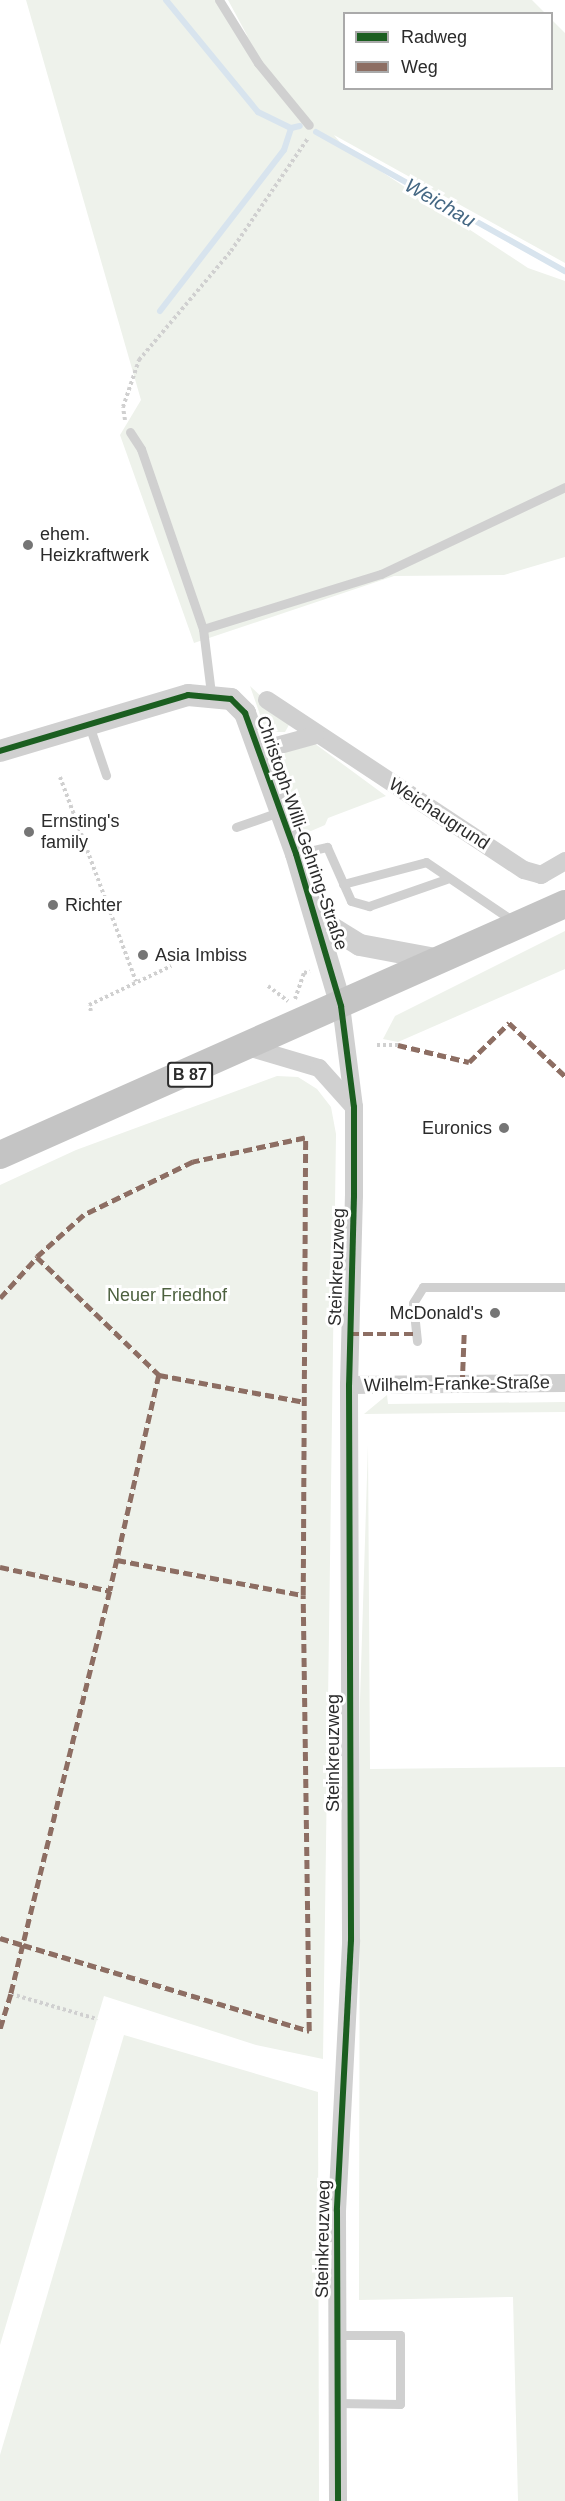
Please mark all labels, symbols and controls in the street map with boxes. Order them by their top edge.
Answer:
legend [343,12,553,90]
text: Radweg [401,27,467,47]
text: Weg [401,57,438,77]
water label: Weichau [400,173,480,233]
place label: ehem. Heizkraftwerk [40,524,149,566]
marker: ehem. Heizkraftwerk [21,538,35,552]
street label: Christoph-Willi-Gehring-Straße [252,713,352,953]
street label: Weichaugrund [385,773,493,855]
place label: Ernsting's family [41,811,119,854]
marker: Ernsting's family [22,825,36,839]
place label: Richter [65,894,122,916]
marker: Richter [46,898,60,912]
place label: Asia Imbiss [155,944,247,966]
marker: Asia Imbiss [136,948,150,962]
road number: B 87 [166,1062,214,1088]
place label: Euronics [422,1117,492,1139]
marker: Euronics [497,1121,511,1135]
street label: Steinkreuzweg [324,1208,350,1326]
park label: Neuer Friedhof [107,1284,227,1306]
place label: McDonald's [390,1302,483,1324]
marker: McDonald's [488,1306,502,1320]
street label: Wilhelm-Franke-Straße [364,1372,550,1396]
street label: Steinkreuzweg [322,1694,344,1812]
street label: Steinkreuzweg [311,2180,335,2298]

